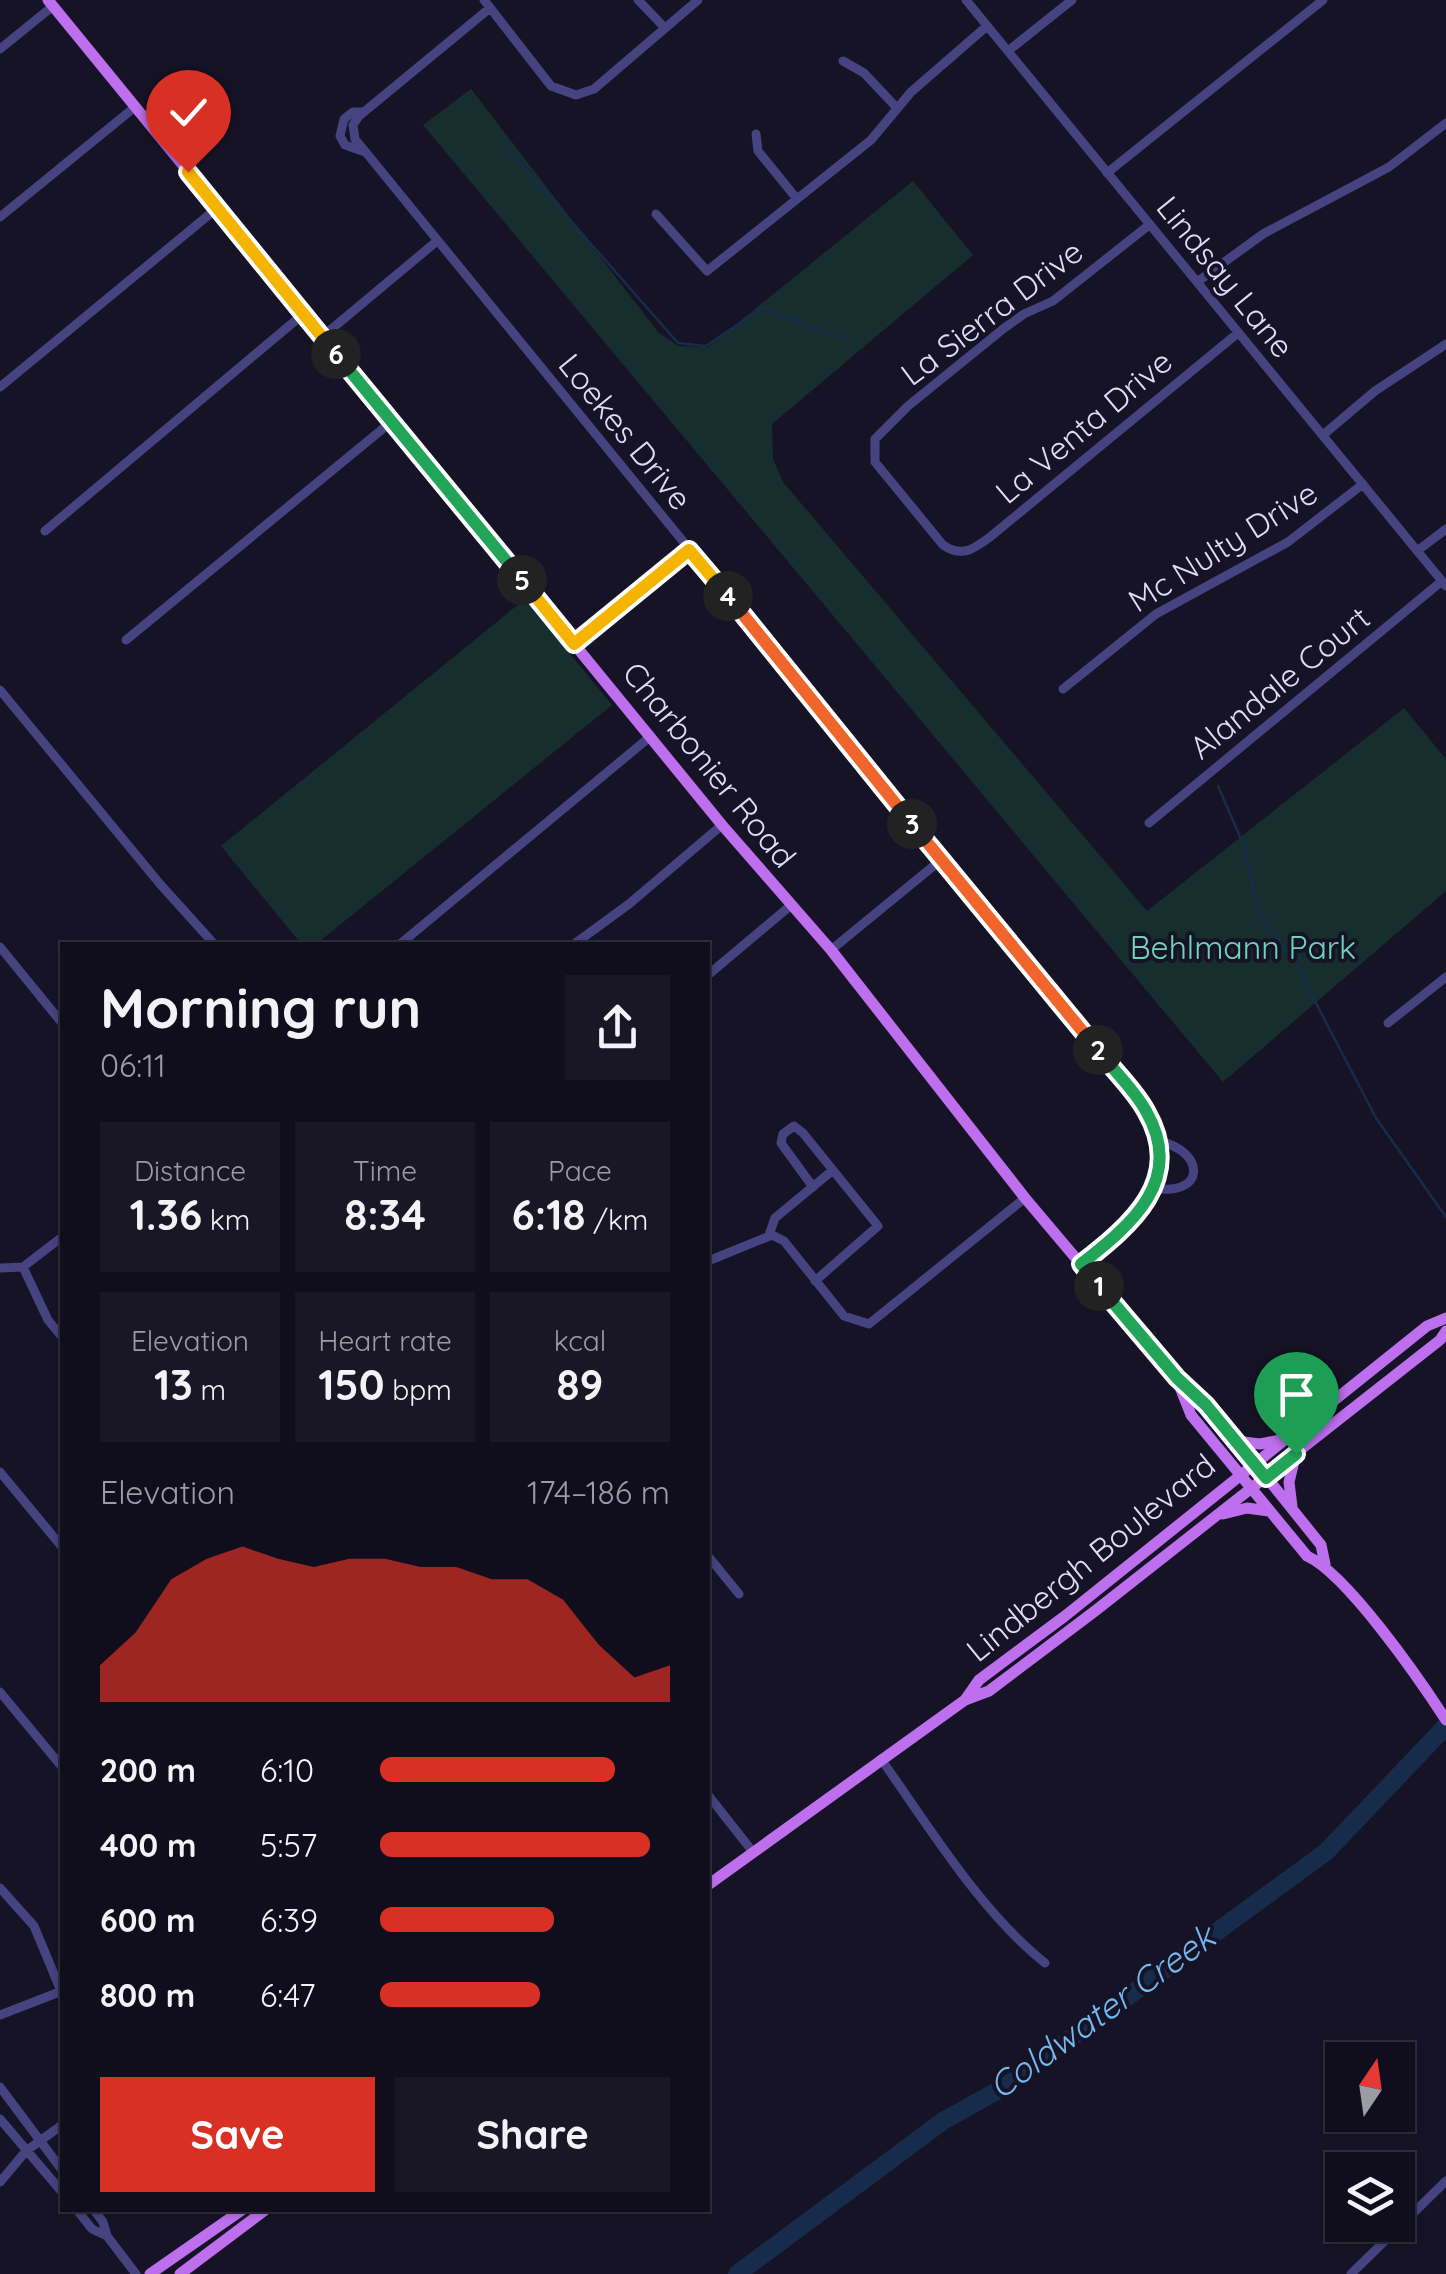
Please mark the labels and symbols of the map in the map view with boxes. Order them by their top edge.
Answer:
pin [146,70,231,173]
street label: Lindsay Lane [1148,187,1303,365]
street label: La Sierra Drive [893,231,1090,394]
pin: 6 [311,329,361,379]
street label: La Venta Drive [987,341,1180,512]
street label: Loekes Drive [551,345,701,518]
street label: Mc Nulty Drive [1121,472,1324,620]
pin: 5 [497,555,547,605]
pin: 4 [703,571,753,621]
street label: Alandale Court [1181,597,1378,767]
street label: Charbonier Road [615,653,805,875]
pin: 3 [887,799,937,849]
park label: Behlmann Park [1130,927,1356,967]
pin: 2 [1073,1025,1123,1075]
pin: 1 [1074,1261,1124,1311]
pin [1254,1352,1339,1455]
street label: Lindbergh Boulevard [958,1445,1223,1670]
water label: Coldwater Creek [980,1912,1226,2108]
north arrow [1325,2042,1415,2132]

